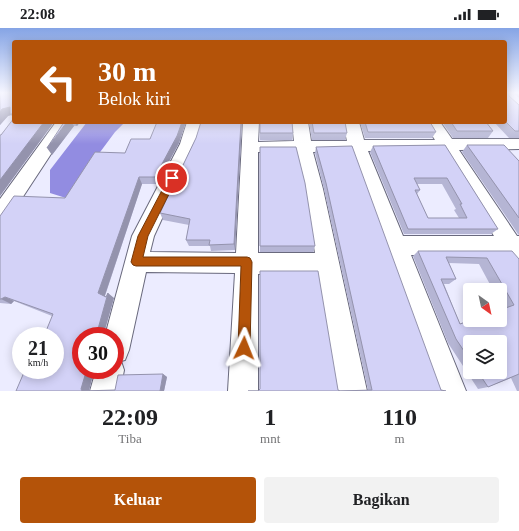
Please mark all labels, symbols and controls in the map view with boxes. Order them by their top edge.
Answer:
text: 22:08 [20,6,55,22]
icon: left [32,56,84,108]
text: 30 m [98,56,156,87]
text: Belok kiri [98,89,171,109]
pin [155,161,189,195]
icon: arrive [161,167,183,189]
north arrow [463,283,507,327]
map controls [463,283,507,379]
speed limit sign: 30 [72,327,124,379]
position arrow [223,327,265,369]
button: layers [463,335,507,379]
text: 21 [28,337,48,359]
text: km/h [28,357,48,368]
text: 22:09 [102,404,158,430]
text: 1 [264,404,276,430]
text: 110 [382,404,417,430]
text: Tiba [118,431,142,446]
text: mnt [260,431,280,446]
text: m [395,431,405,446]
button: Keluar [20,477,256,523]
button: Bagikan [264,477,499,523]

